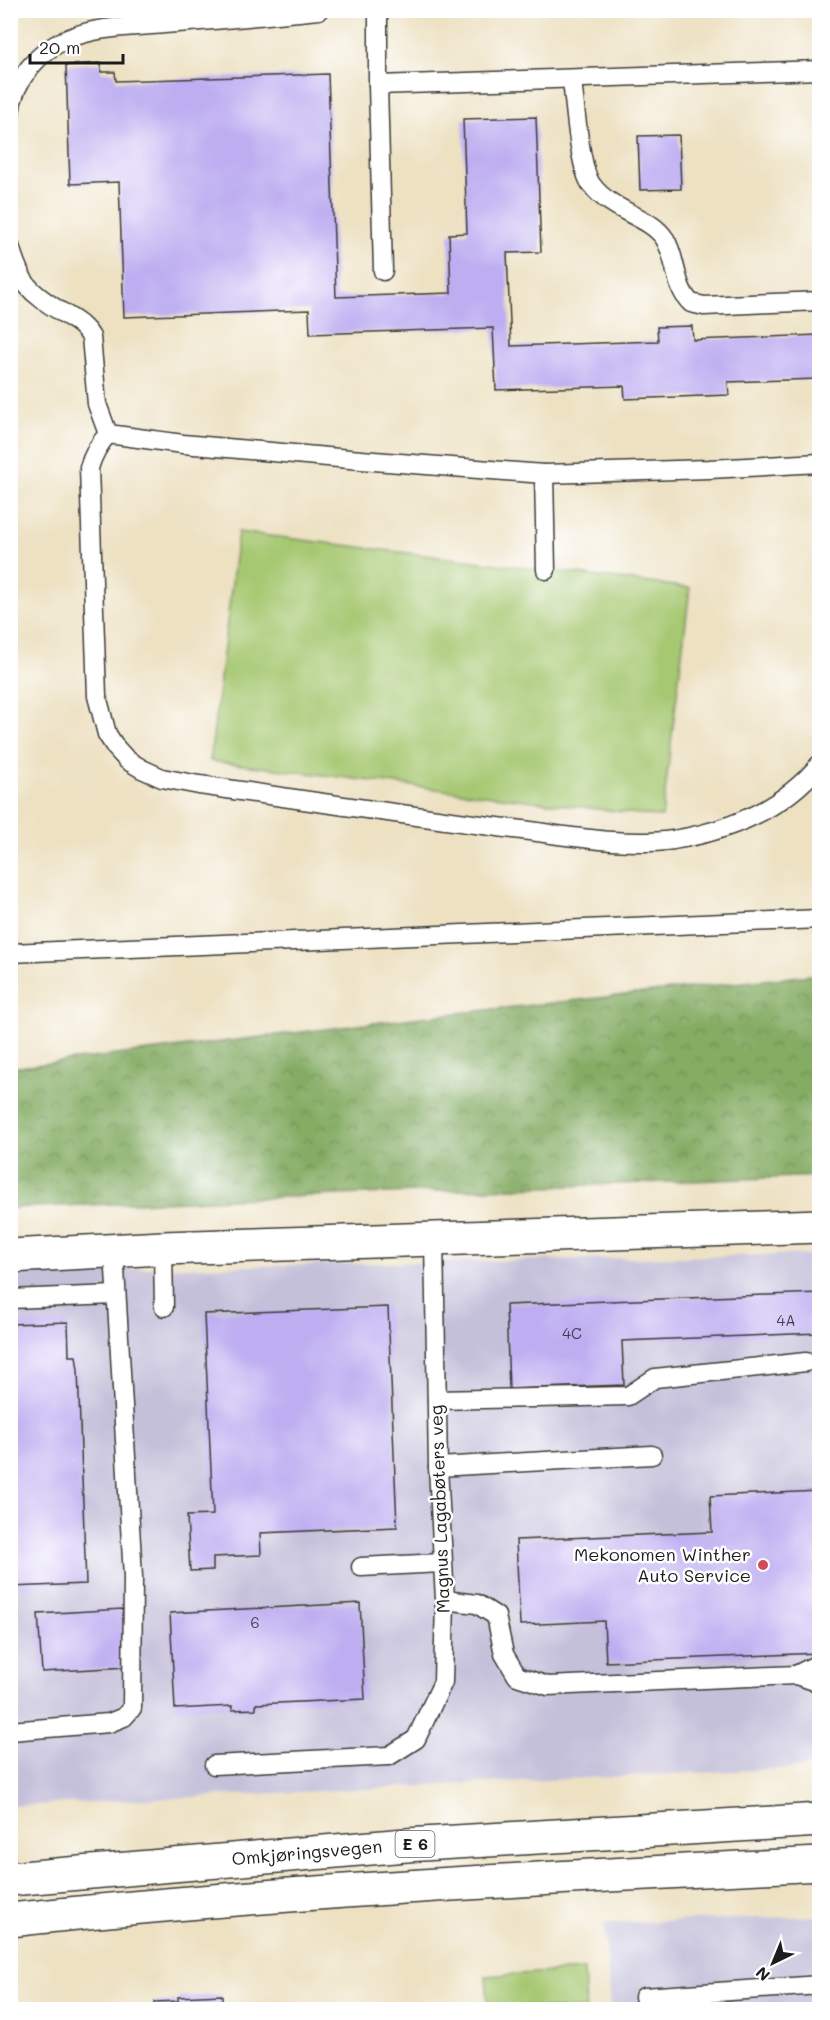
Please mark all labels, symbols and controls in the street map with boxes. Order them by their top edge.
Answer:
scale bar [30,27,123,65]
text: 20 m [39,35,80,59]
house number: 4A [776,1310,796,1330]
house number: 4C [562,1323,582,1343]
street label: Magnus Lagabøters veg [423,1404,455,1614]
place label: Mekonomen Winther Auto Service [574,1542,751,1587]
marker: Mekonomen Winther Auto Service [756,1558,770,1572]
house number: 6 [250,1612,260,1632]
road number: E 6 [396,1831,434,1857]
street label: Omkjøringsvegen [231,1833,383,1871]
north arrow [743,1933,803,1993]
text: N [751,1963,774,1986]

